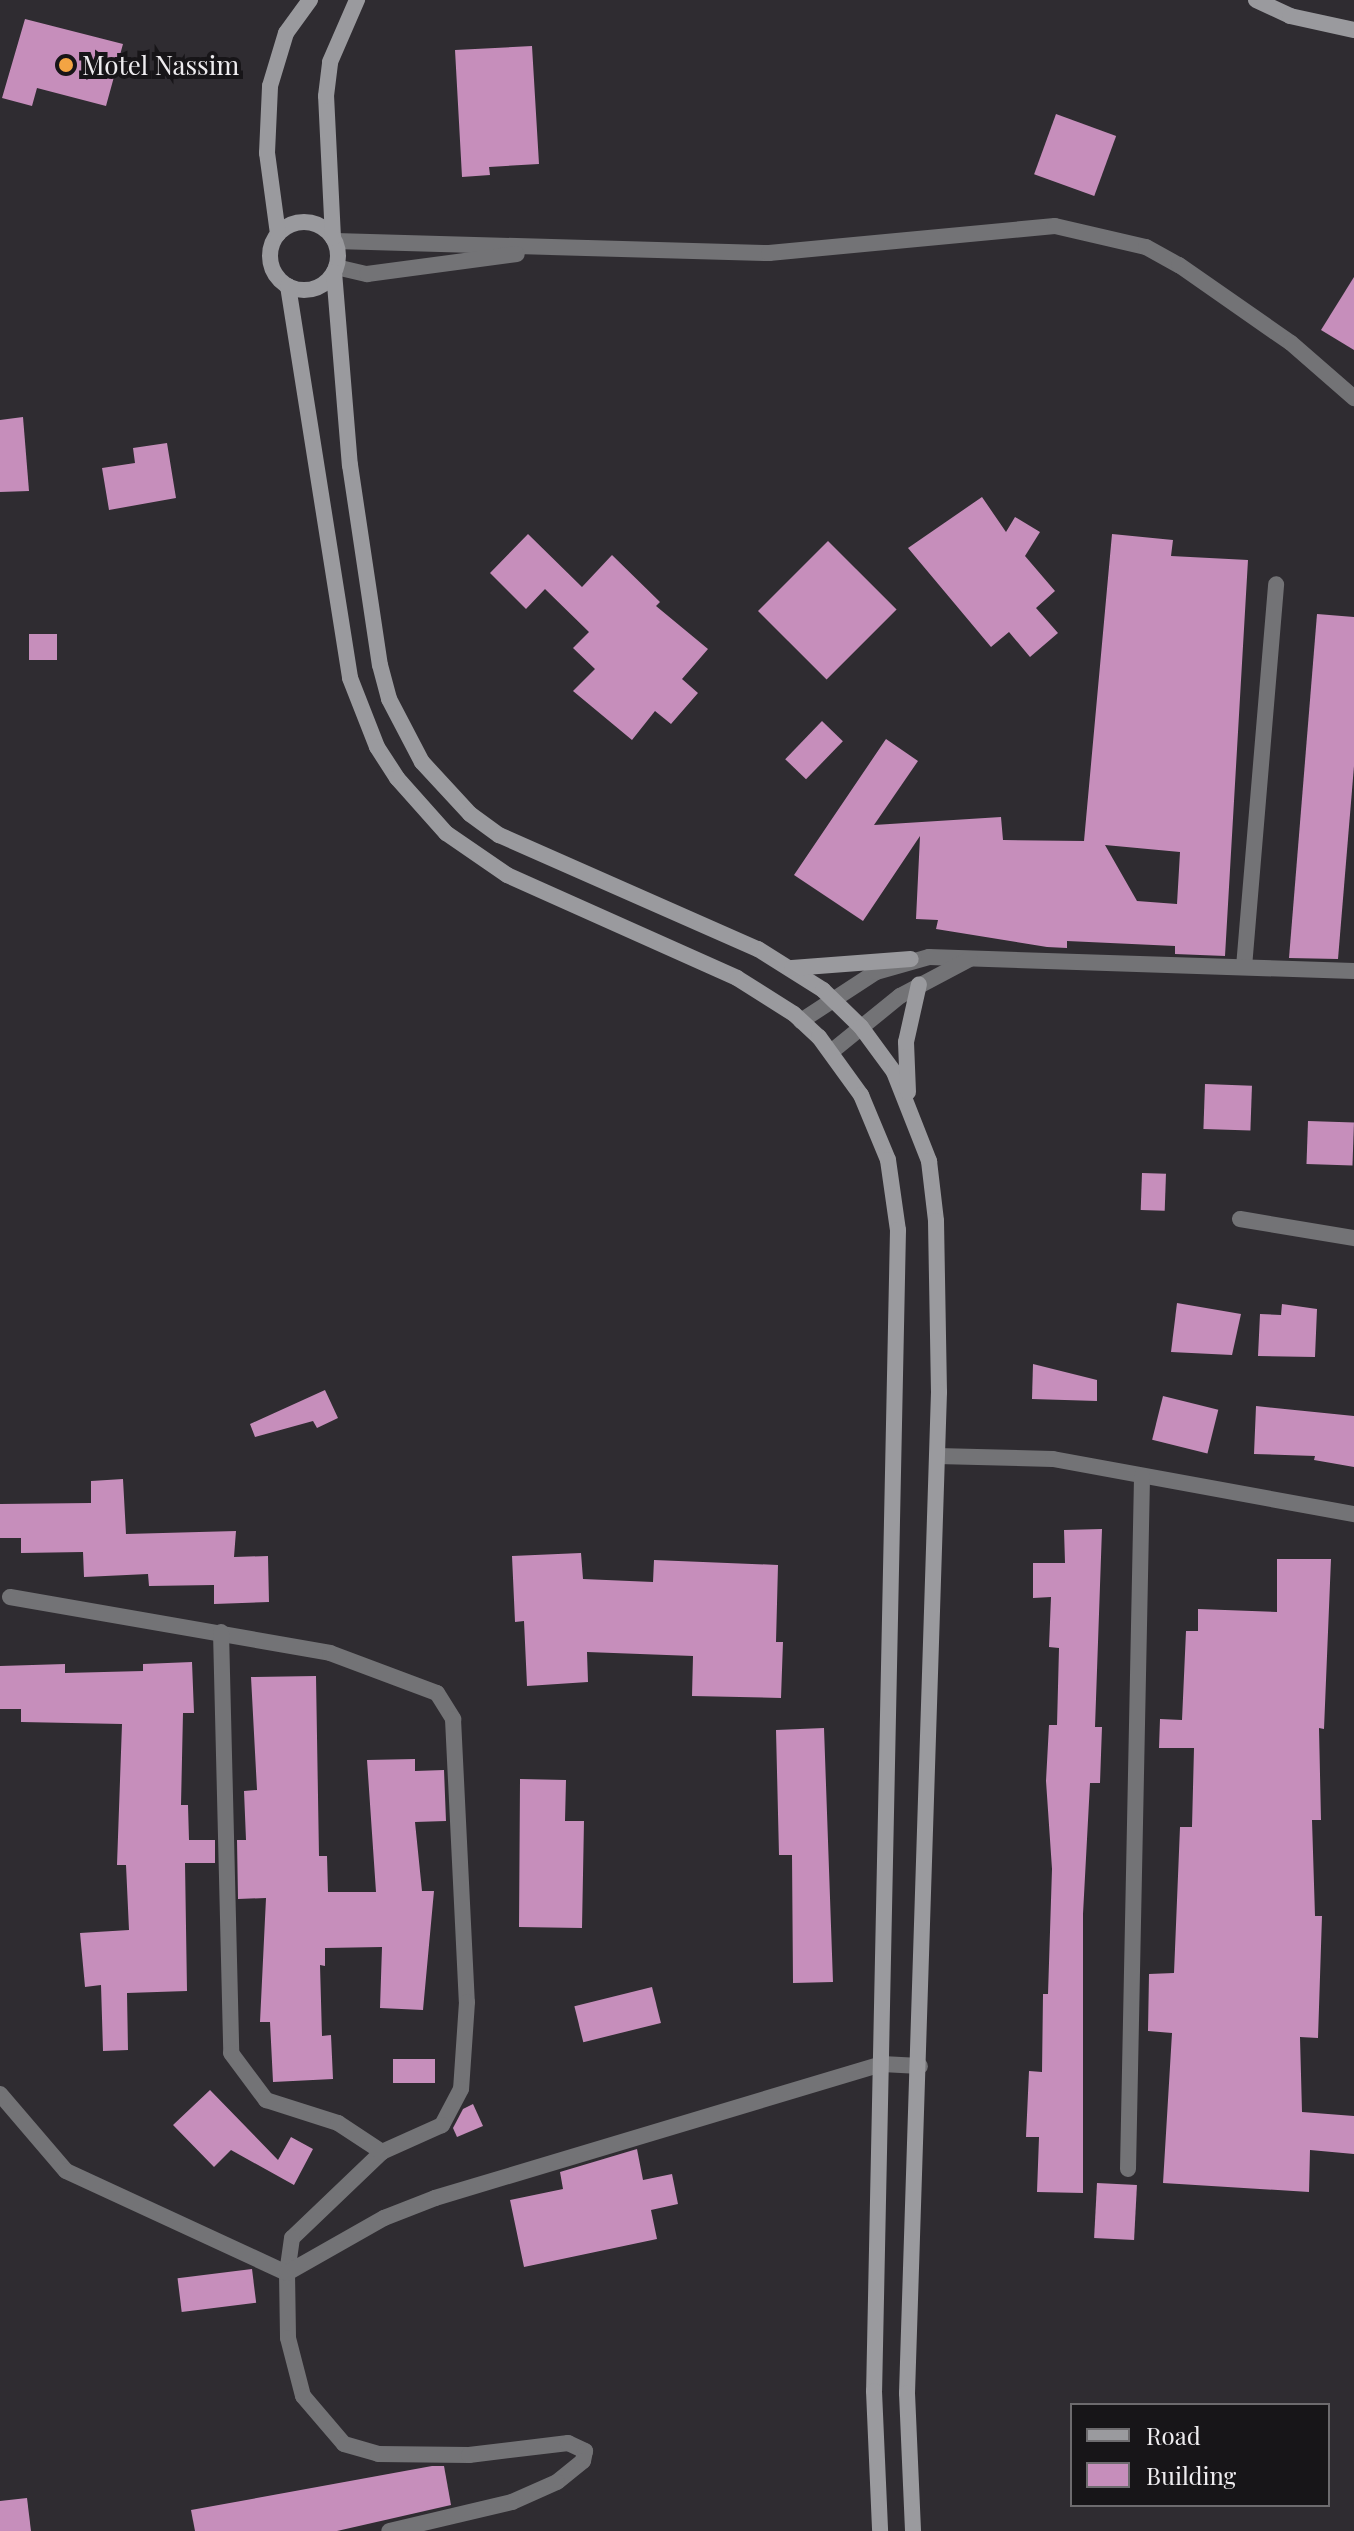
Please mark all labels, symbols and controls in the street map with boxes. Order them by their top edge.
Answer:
place label: Motel Nassim [82,49,239,81]
marker: Motel Nassim [57,56,75,74]
legend [1070,2403,1330,2507]
text: Road [1146,2419,1201,2451]
text: Building [1146,2459,1236,2491]

